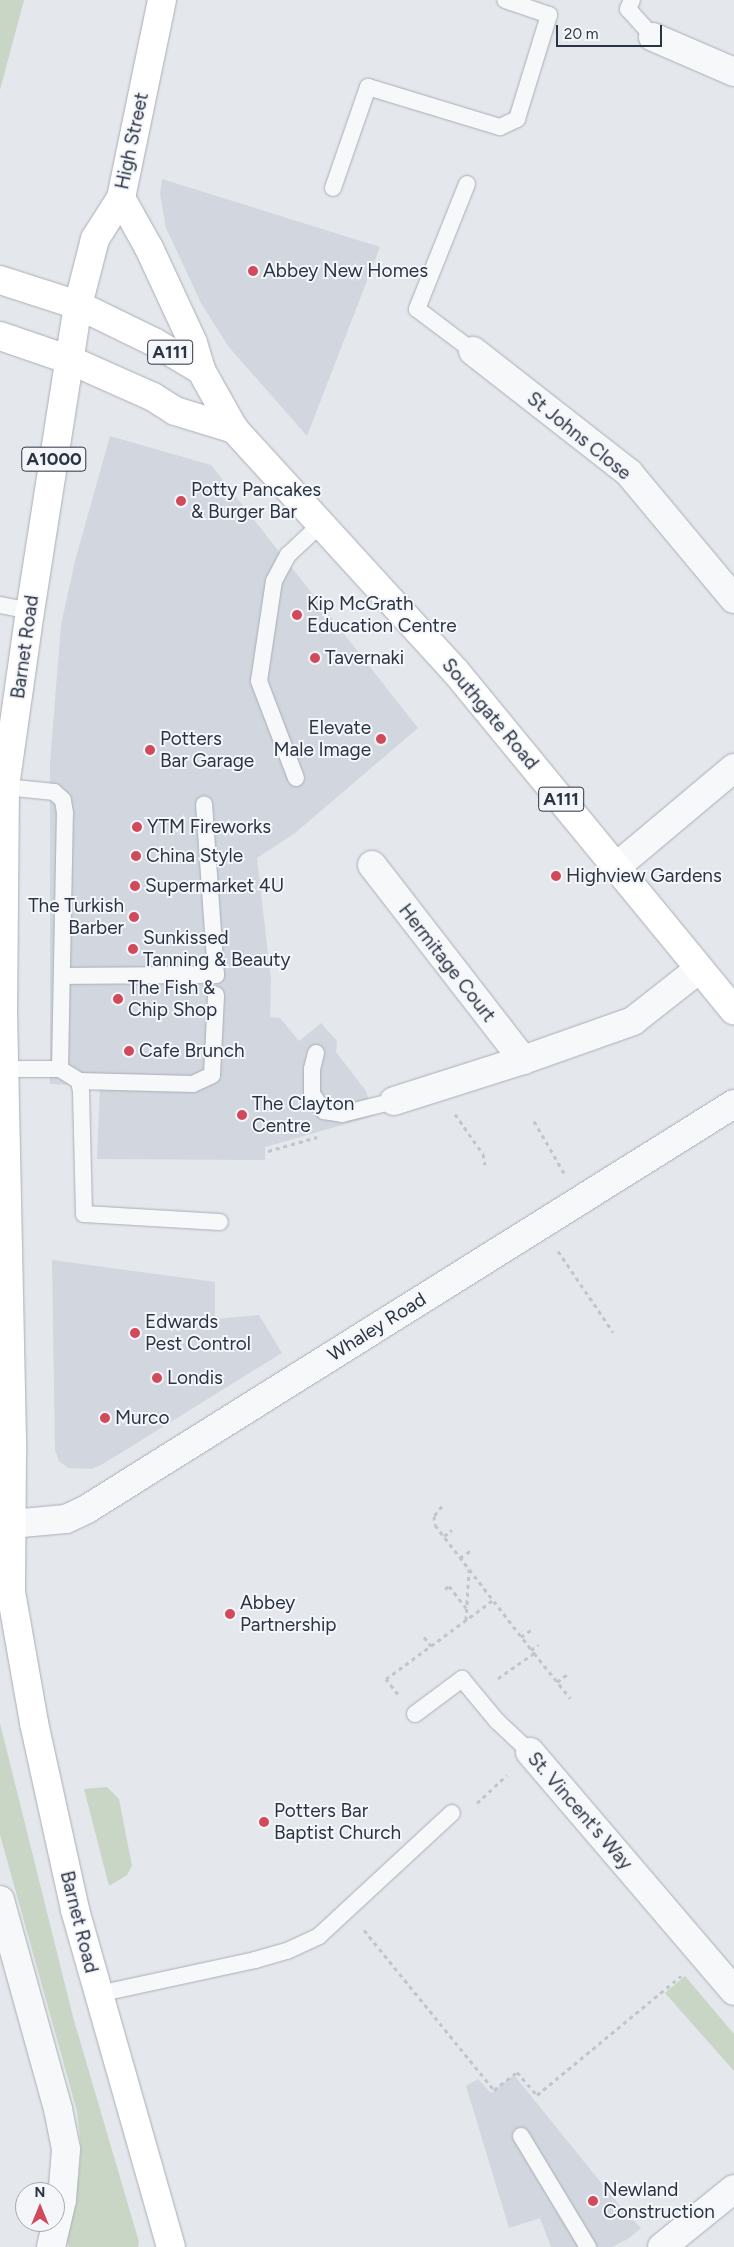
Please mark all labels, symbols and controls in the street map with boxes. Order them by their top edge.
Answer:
scale bar [559,15,665,47]
text: 20 m [564,25,598,43]
street label: High Street [111,91,153,191]
place label: Abbey New Homes [263,260,428,282]
marker: Abbey New Homes [247,265,259,277]
road number: A111 [146,337,194,368]
street label: St Johns Close [522,387,636,485]
road number: A1000 [20,444,88,474]
place label: Potty Pancakes & Burger Bar [191,479,321,523]
marker: Potty Pancakes & Burger Bar [175,495,187,507]
place label: Kip McGrath Education Centre [307,593,457,637]
street label: Barnet Road [6,594,44,700]
marker: Kip McGrath Education Centre [291,609,303,621]
place label: Tavernaki [325,647,404,669]
marker: Tavernaki [309,652,321,664]
street label: Southgate Road [437,654,543,774]
place label: Elevate Male Image [273,717,371,761]
place label: Potters Bar Garage [160,728,254,772]
marker: Elevate Male Image [375,733,387,745]
marker: Potters Bar Garage [144,744,156,756]
road number: A111 [537,784,585,814]
place label: YTM Fireworks [147,816,271,838]
marker: YTM Fireworks [131,821,143,833]
place label: China Style [146,845,243,867]
marker: China Style [130,850,142,862]
place label: Highview Gardens [566,865,722,887]
marker: Highview Gardens [550,870,562,882]
place label: Supermarket 4U [145,875,284,897]
marker: Supermarket 4U [129,880,141,892]
place label: The Turkish Barber [28,895,124,939]
street label: Hermitage Court [394,899,500,1027]
marker: The Turkish Barber [128,911,140,923]
place label: Sunkissed Tanning & Beauty [143,927,290,971]
marker: Sunkissed Tanning & Beauty [127,943,139,955]
place label: The Fish & Chip Shop [128,977,217,1021]
marker: The Fish & Chip Shop [112,993,124,1005]
place label: Cafe Brunch [139,1040,245,1062]
marker: Cafe Brunch [123,1045,135,1057]
place label: The Clayton Centre [252,1093,354,1137]
marker: The Clayton Centre [236,1109,248,1121]
street label: Whaley Road [324,1288,430,1366]
place label: Edwards Pest Control [145,1311,251,1355]
marker: Edwards Pest Control [129,1327,141,1339]
place label: Londis [167,1367,223,1389]
marker: Londis [151,1372,163,1384]
place label: Murco [115,1407,169,1429]
marker: Murco [99,1412,111,1424]
place label: Abbey Partnership [240,1592,337,1636]
marker: Abbey Partnership [224,1608,236,1620]
street label: St. Vincent's Way [523,1747,637,1875]
place label: Potters Bar Baptist Church [274,1800,401,1844]
marker: Potters Bar Baptist Church [258,1816,270,1828]
street label: Barnet Road [55,1869,103,1975]
place label: Newland Construction [603,2179,715,2223]
north arrow [15,2182,65,2232]
text: N [35,2184,45,2201]
marker: Newland Construction [587,2195,599,2207]

